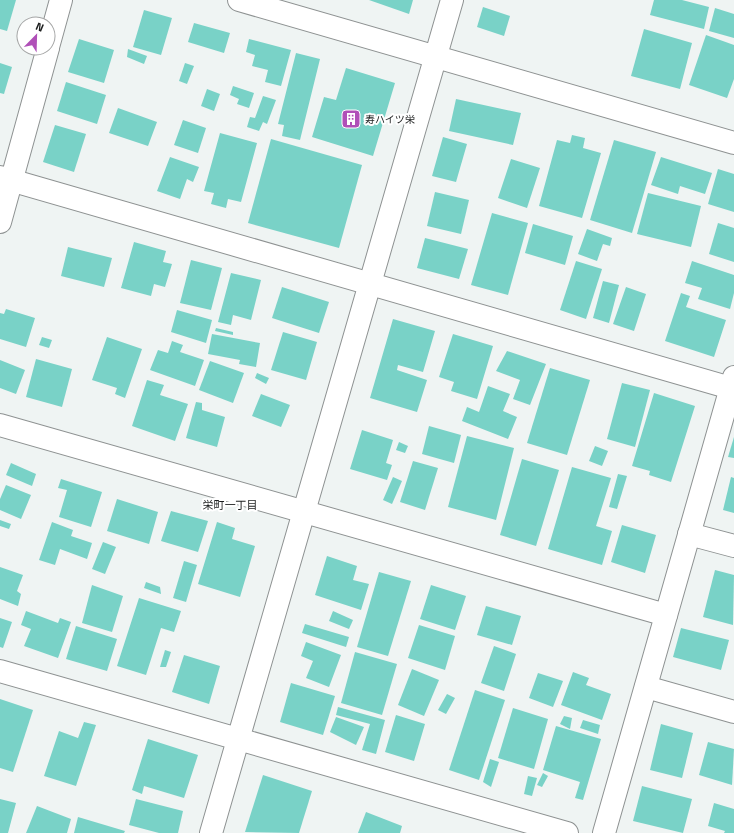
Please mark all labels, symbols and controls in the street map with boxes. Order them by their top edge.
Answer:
north arrow [16,16,56,56]
text: N [33,18,47,36]
building icon: 寿ハイツ栄 [340,108,362,130]
place label: 寿ハイツ栄 [365,112,416,127]
district label: 栄町一丁目 [203,497,258,513]

